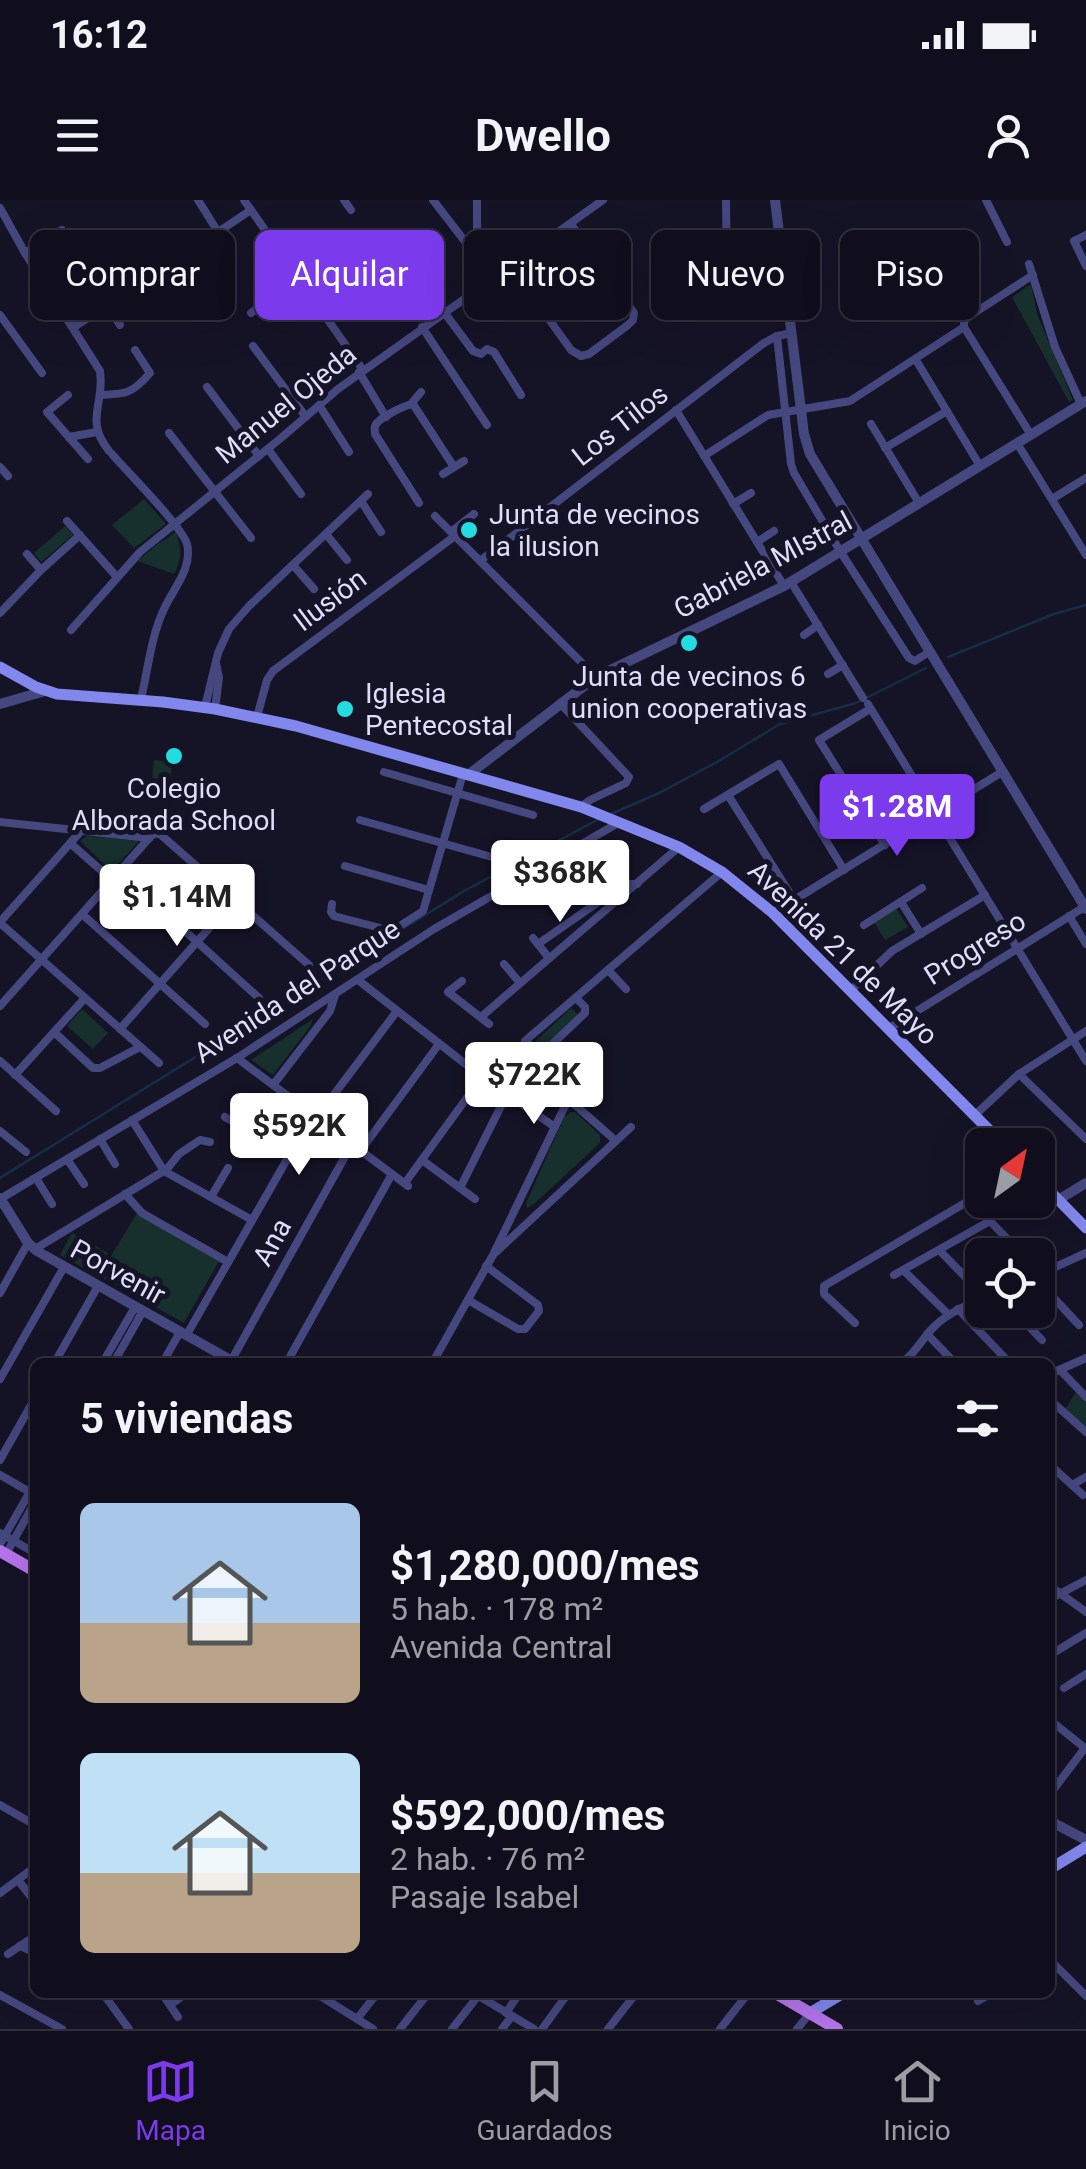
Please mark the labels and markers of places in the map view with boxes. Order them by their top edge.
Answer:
place label: Junta de vecinos la ilusion [489,498,700,563]
marker: Junta de vecinos la ilusion [458,519,480,541]
marker: Junta de vecinos 6 union cooperativas [678,632,700,654]
place label: Junta de vecinos 6 union cooperativas [571,660,807,725]
place label: Iglesia Pentecostal [365,677,513,742]
marker: Iglesia Pentecostal [334,698,356,720]
marker: Colegio Alborada School [163,745,185,767]
place label: Colegio Alborada School [72,772,276,837]
pin: $1.28M [816,774,978,859]
pin: $368K [490,840,630,925]
pin: $1.14M [96,864,258,949]
pin: $722K [464,1042,604,1127]
pin: $592K [229,1093,369,1178]

